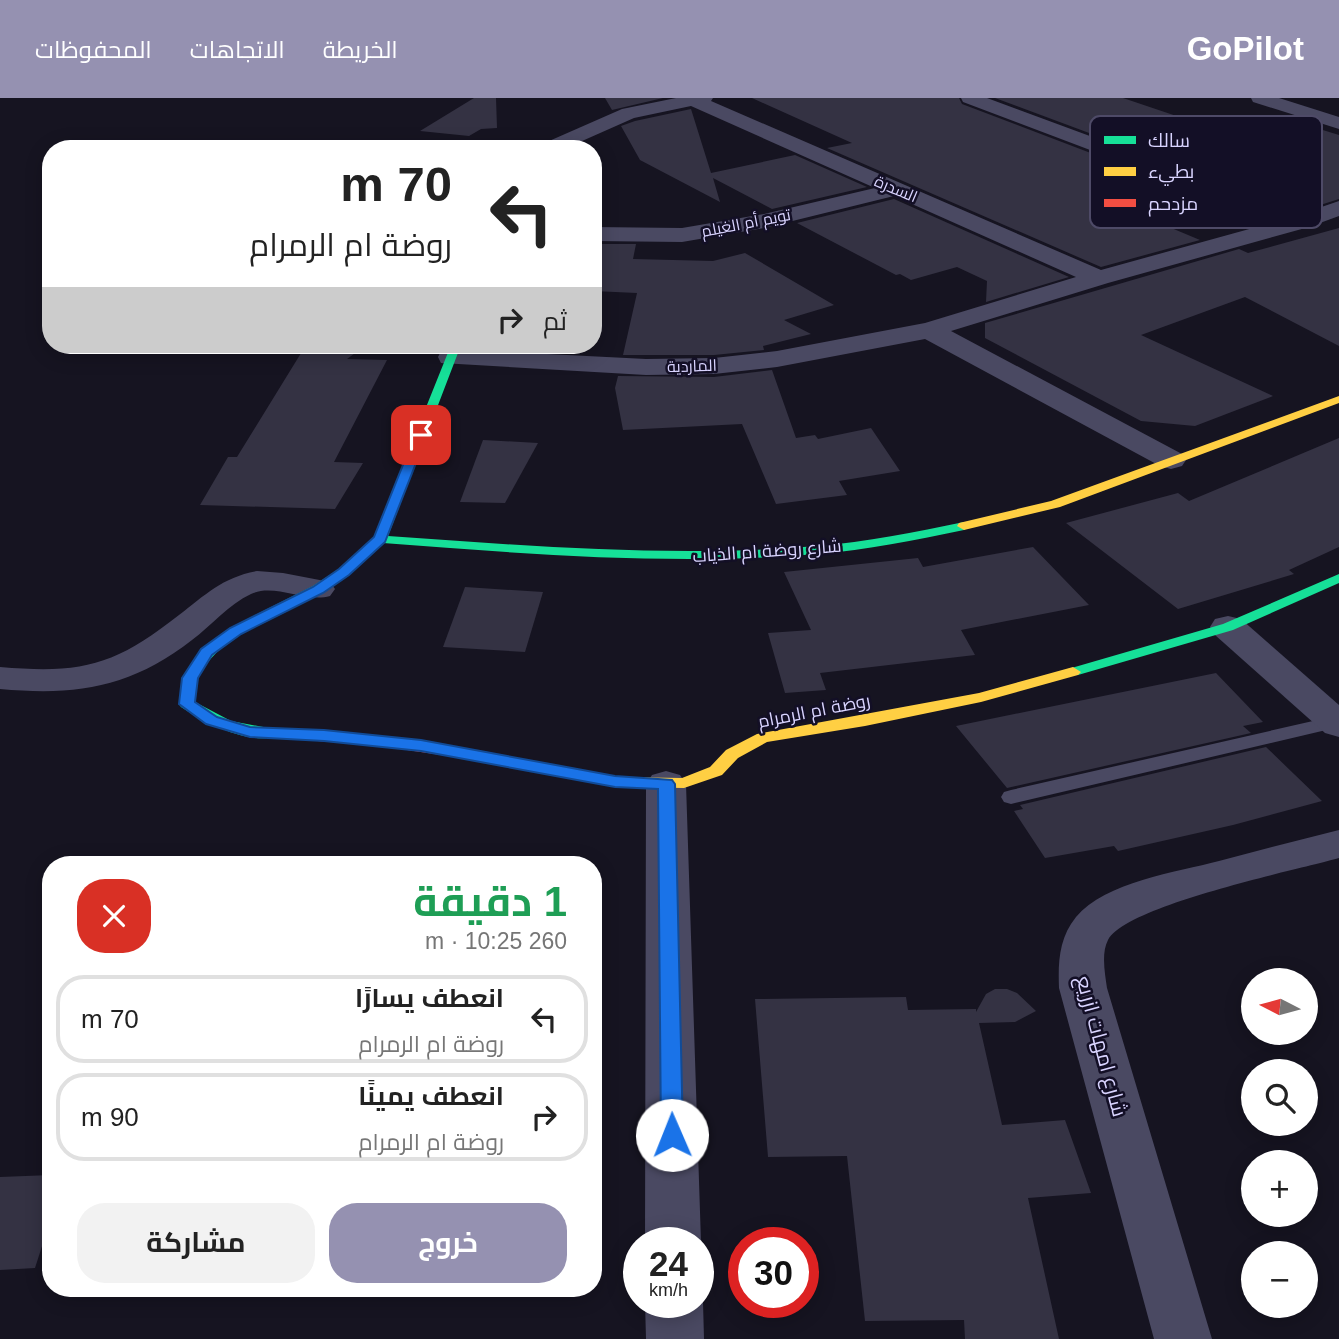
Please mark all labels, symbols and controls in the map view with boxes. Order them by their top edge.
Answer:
text: GoPilot [1187,30,1304,67]
text: المحفوظات [35,36,152,63]
text: الاتجاهات [190,36,285,63]
text: الخريطة [323,36,398,63]
legend [1090,116,1322,228]
text: سالك [1148,130,1190,151]
text: 70 m [340,157,452,211]
text: بطيء [1148,161,1194,186]
icon: left [476,168,567,259]
street label: السدرة [872,172,920,206]
text: مزدحم [1148,193,1198,217]
street label: تويم أم الغيلم [700,205,793,243]
text: روضة ام الرمرام [249,227,452,263]
icon: right [491,301,529,339]
text: ثم [543,306,567,336]
street label: الماردية [667,357,717,376]
pin [391,405,451,465]
icon: arrive [402,416,440,454]
street label: شارع روضة ام الذياب [692,536,842,568]
street label: روضة ام الرمرام [756,690,872,734]
text: 1 دقيقة [413,878,567,925]
button: close [77,879,151,953]
text: 260 m · 10:25 [425,928,567,954]
north arrow [1241,968,1318,1045]
map controls [1241,968,1318,1318]
street label: شارع امهات ازريع [1069,973,1132,1120]
text: انعطف يسارًا [355,983,504,1013]
icon: left [525,1000,563,1038]
text: 70 m [81,1004,139,1034]
text: روضة ام الرمرام [358,1031,504,1057]
button: search [1241,1059,1318,1136]
text: انعطف يمينًا [358,1081,504,1111]
icon: right [525,1098,563,1136]
position arrow [635,1098,709,1172]
text: 90 m [81,1102,139,1132]
text: روضة ام الرمرام [358,1129,504,1155]
button: + [1241,1150,1318,1227]
button: مشاركة [77,1203,315,1283]
button: خروج [329,1203,567,1283]
speed limit sign: 30 [728,1227,819,1318]
button: − [1241,1241,1318,1318]
text: 24 [649,1244,688,1283]
text: km/h [649,1280,688,1300]

